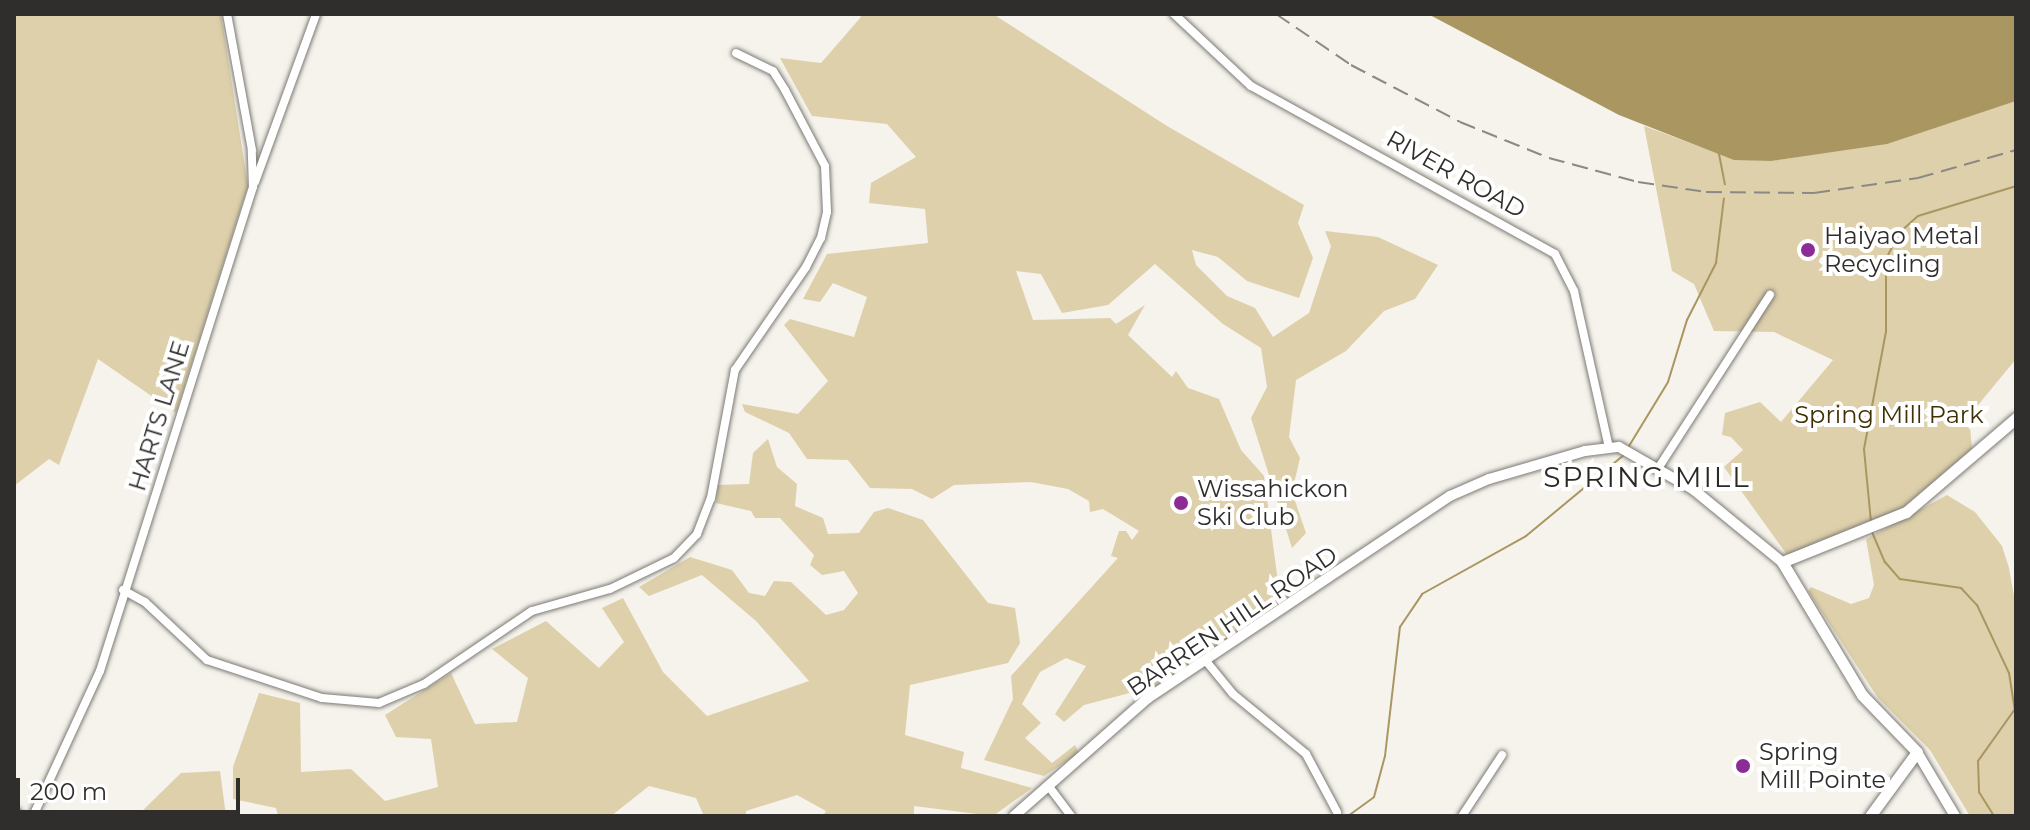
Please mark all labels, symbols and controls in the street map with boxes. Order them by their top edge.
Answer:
street label: RIVER ROAD [1381,124,1531,224]
place label: Haiyao Metal Recycling [1824,222,1979,278]
marker: Haiyao Metal Recycling [1799,241,1817,259]
street label: HARTS LANE [123,338,195,494]
park label: Spring Mill Park [1794,401,1984,429]
district label: SPRING MILL [1543,460,1751,494]
place label: Wissahickon Ski Club [1197,475,1348,531]
marker: Wissahickon Ski Club [1172,494,1190,512]
street label: BARREN HILL ROAD [1121,540,1343,702]
place label: Spring Mill Pointe [1759,738,1886,794]
marker: Spring Mill Pointe [1734,757,1752,775]
scale bar [20,762,244,812]
text: 200 m [30,777,107,806]

